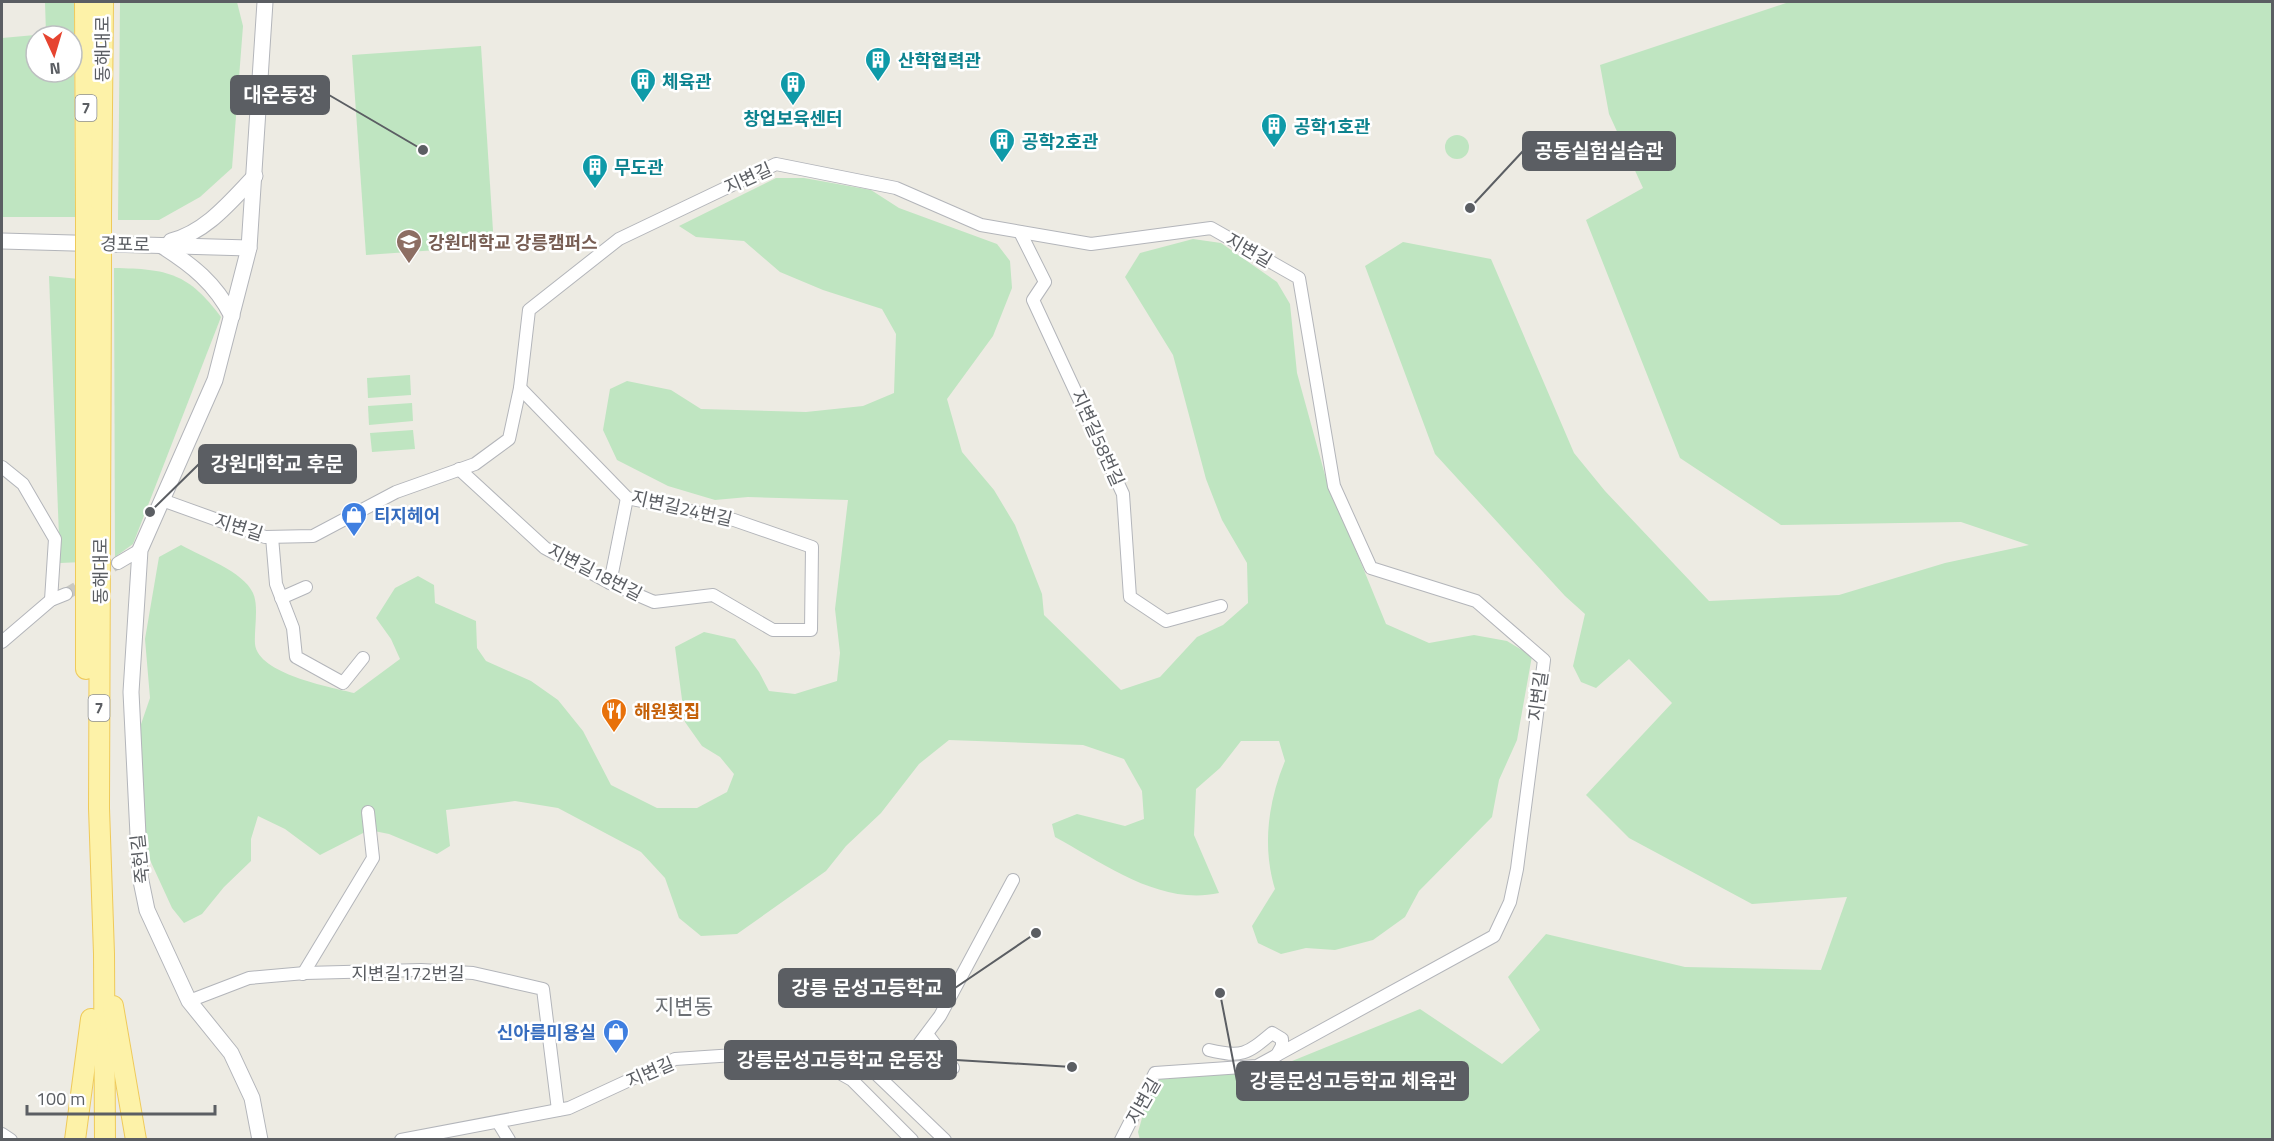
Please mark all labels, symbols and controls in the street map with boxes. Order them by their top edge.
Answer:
street label: 동해대로 [89,16,116,82]
north arrow [24,24,84,84]
building icon: 산학협력관 [863,45,893,83]
place label: 산학협력관 [898,47,981,74]
text: N [49,57,61,81]
building icon: 체육관 [628,66,658,104]
place label: 체육관 [662,68,712,95]
building icon: 창업보육센터 [778,69,808,107]
callout: 대운동장 [231,76,329,114]
text: 대운동장 [243,79,317,110]
road number: 7 [76,95,97,121]
place label: 창업보육센터 [743,105,843,132]
building icon: 공학1호관 [1259,111,1289,149]
place label: 공학1호관 [1294,113,1371,140]
building icon: 공학2호관 [987,126,1017,164]
place label: 공학2호관 [1022,128,1099,155]
callout: 공동실험실습관 [1523,132,1675,170]
text: 공동실험실습관 [1535,135,1664,166]
building icon: 무도관 [580,152,610,190]
place label: 무도관 [614,154,664,181]
street label: 지변길 [720,156,776,200]
street label: 지변길 [1221,226,1277,274]
school or university icon: 강원대학교 강릉캠퍼스 [394,227,424,265]
place label: 강원대학교 강릉캠퍼스 [428,229,598,256]
street label: 경포로 [100,230,150,258]
street label: 지변길58번길 [1065,385,1131,491]
callout: 강원대학교 후문 [199,445,356,483]
text: 강원대학교 후문 [210,448,344,479]
street label: 지변길24번길 [629,483,735,533]
shop icon: 티지헤어 [339,500,369,538]
place label: 티지헤어 [374,502,440,529]
street label: 지변길 [211,506,267,548]
street label: 지변길18번길 [543,537,647,607]
street label: 동해대로 [87,538,114,604]
street label: 지변길 [1521,670,1555,722]
road number: 7 [88,695,110,721]
restaurant icon: 해원횟집 [599,696,629,734]
place label: 해원횟집 [634,698,700,725]
street label: 죽헌길 [124,833,156,885]
street label: 지변길172번길 [351,960,465,987]
callout: 강릉 문성고등학교 [779,969,955,1007]
text: 강릉 문성고등학교 [791,972,943,1003]
district label: 지변동 [655,990,713,1022]
shop icon: 신아름미용실 [601,1017,631,1055]
place label: 신아름미용실 [497,1019,596,1046]
callout: 강릉문성고등학교 운동장 [725,1041,956,1079]
text: 강릉문성고등학교 운동장 [737,1044,943,1075]
street label: 지변길 [622,1050,678,1094]
callout: 강릉문성고등학교 체육관 [1237,1062,1468,1100]
text: 강릉문성고등학교 체육관 [1250,1065,1457,1096]
street label: 지변길 [1119,1073,1167,1129]
scale bar [27,1078,214,1116]
text: 100 m [36,1085,85,1112]

